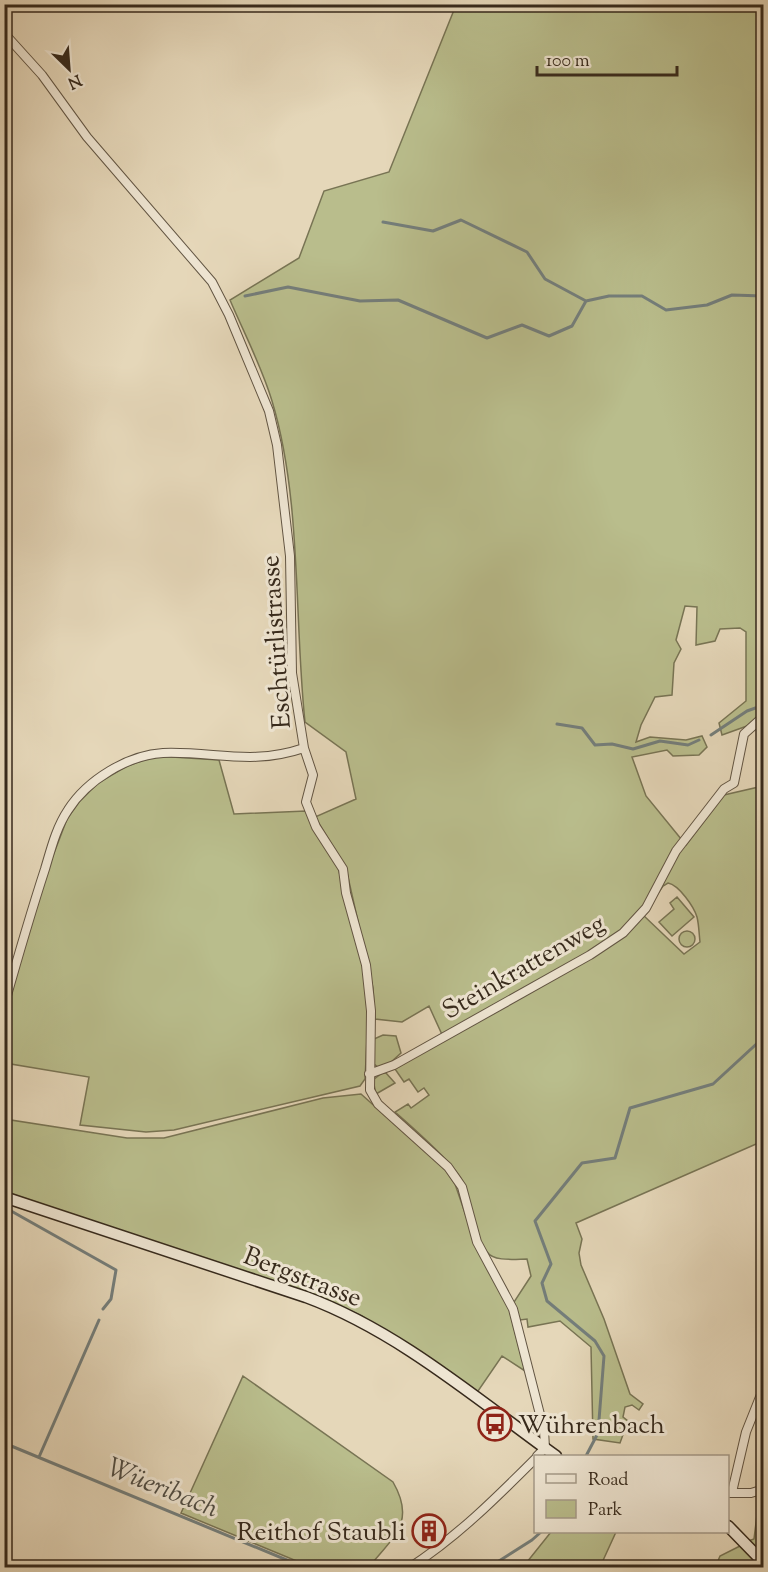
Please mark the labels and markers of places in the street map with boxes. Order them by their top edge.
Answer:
bus stop icon: Wührenbach [477,1406,513,1442]
place label: Wührenbach [518,1408,665,1445]
building icon: Reithof Staubli [411,1513,447,1549]
place label: Reithof Staubli [237,1515,406,1552]

